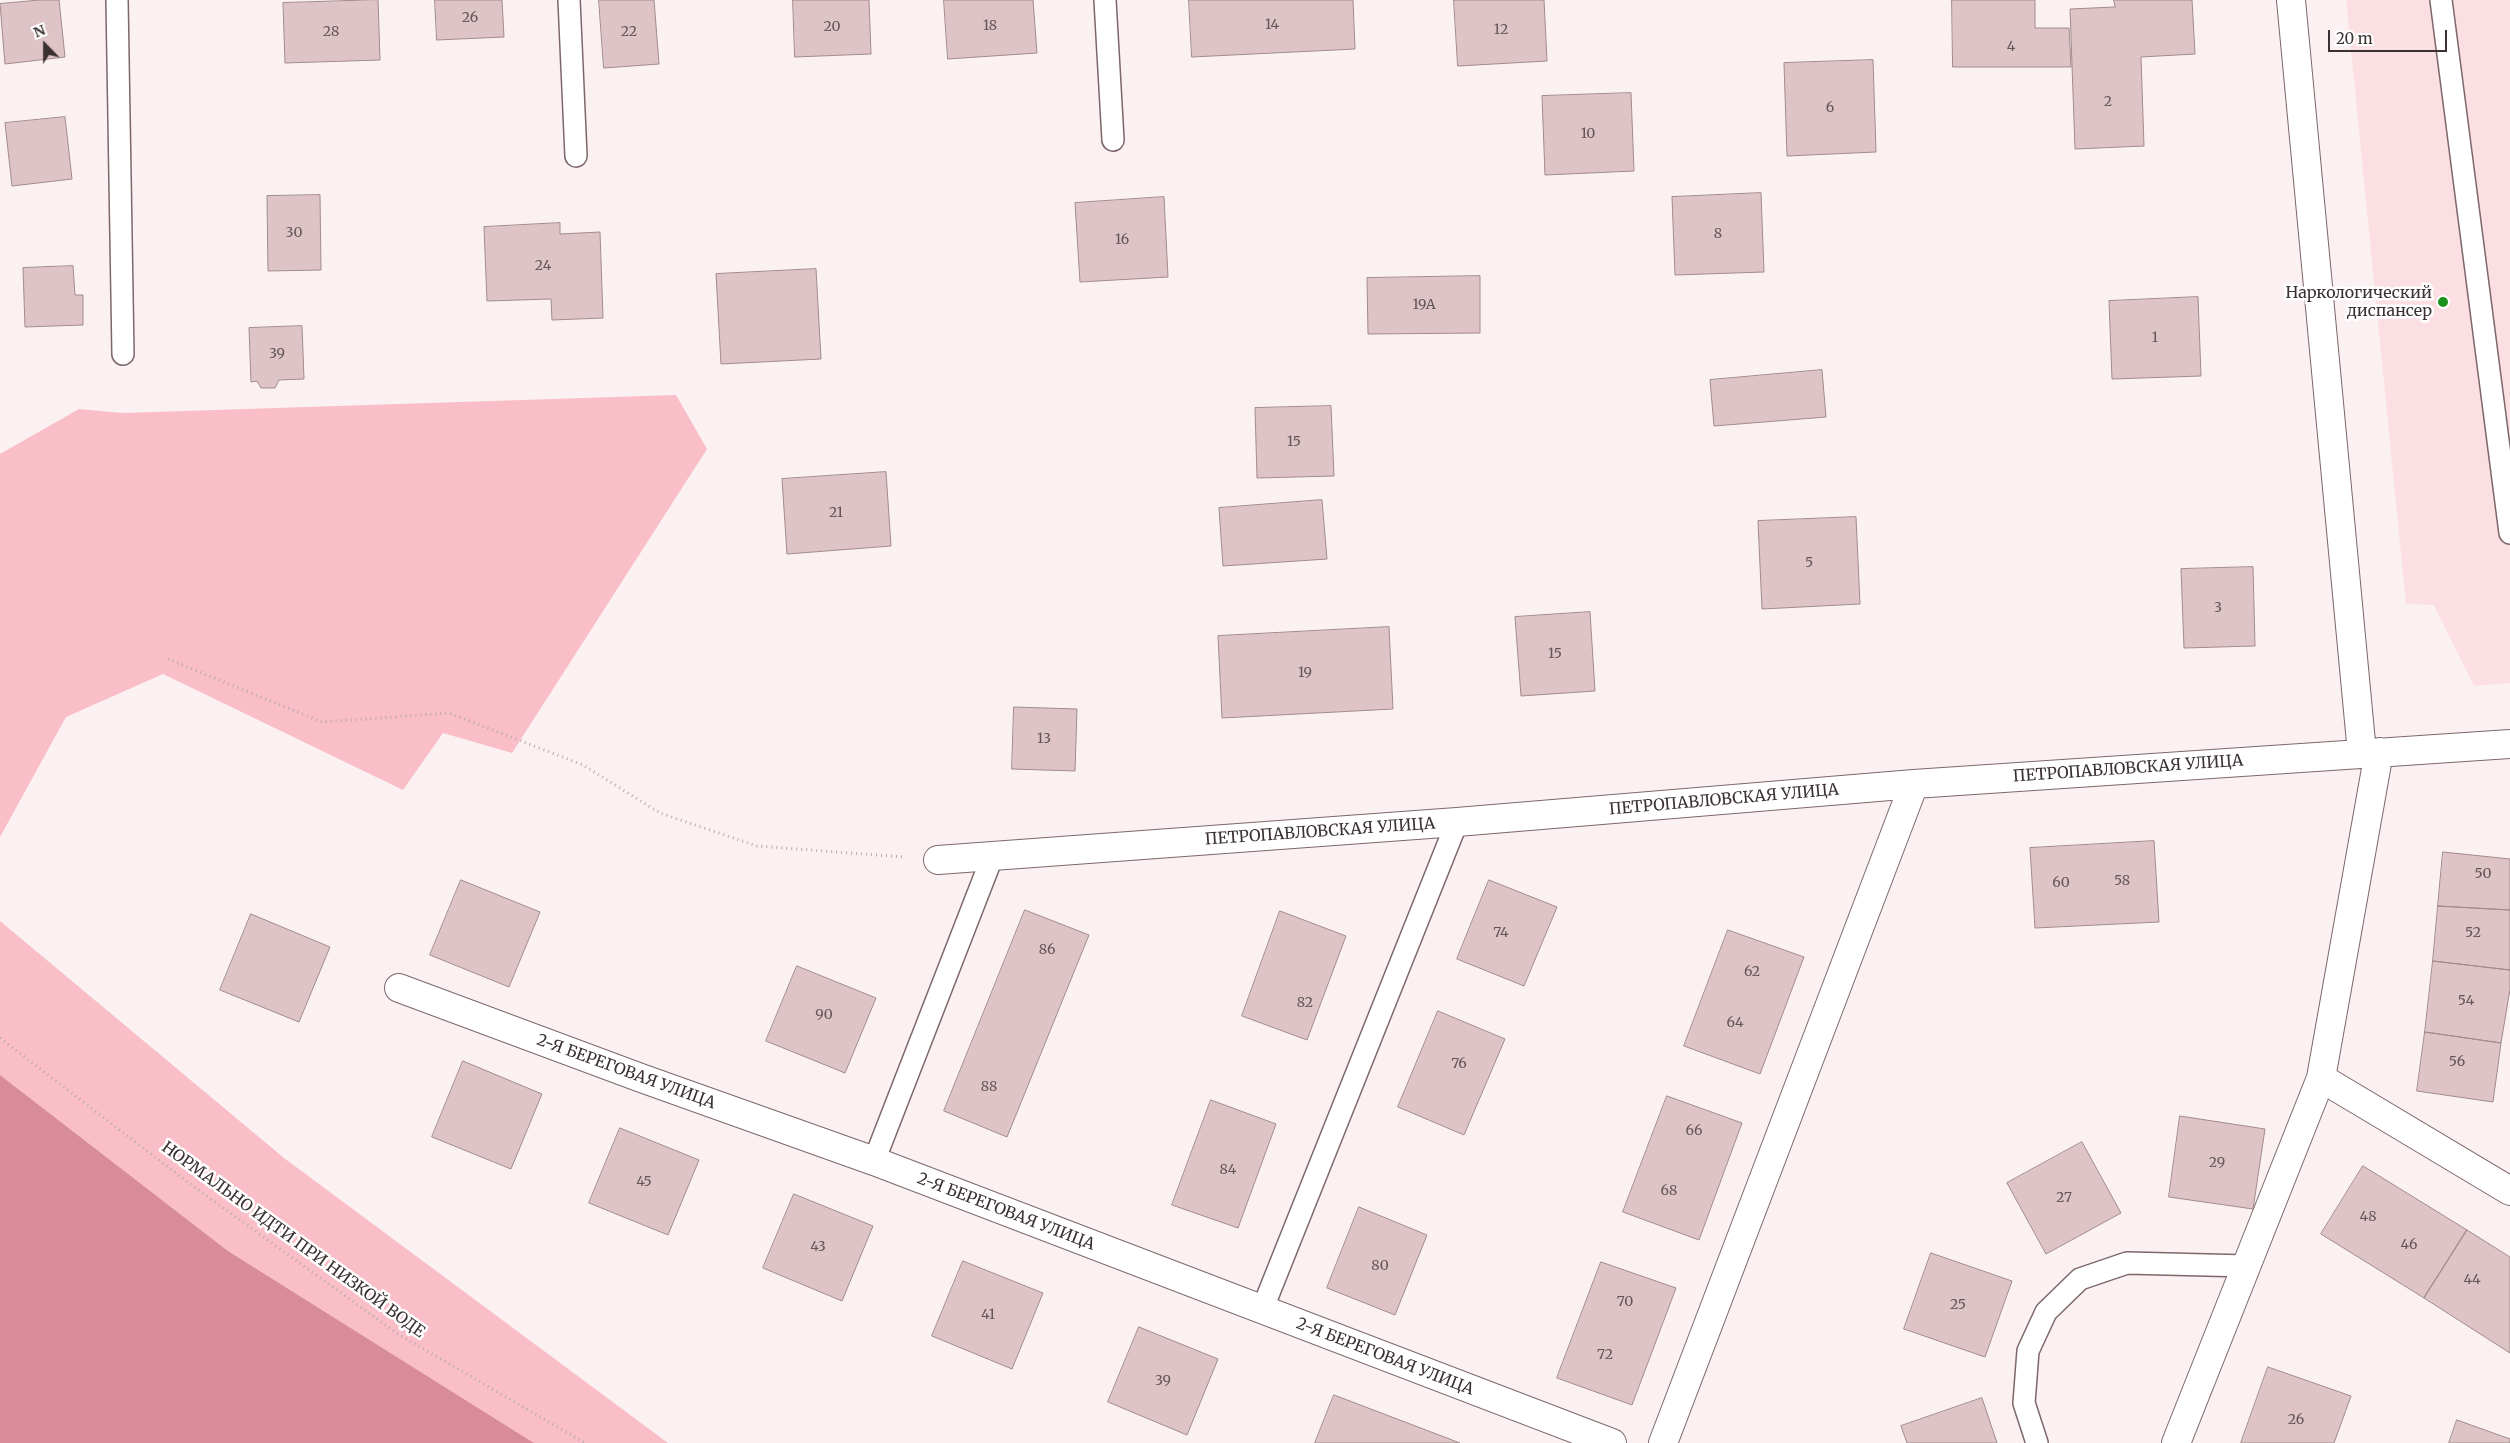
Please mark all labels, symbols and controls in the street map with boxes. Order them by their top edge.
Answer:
house number: 26 [462,10,478,26]
house number: 14 [1265,17,1279,33]
house number: 18 [983,18,997,34]
house number: 20 [823,19,841,35]
north arrow [20,20,70,70]
scale bar [2330,20,2449,52]
text: N [31,21,48,42]
house number: 12 [1494,22,1508,38]
house number: 28 [323,24,339,40]
house number: 22 [621,24,637,40]
text: 20 m [2336,29,2373,48]
house number: 4 [2007,39,2015,55]
house number: 2 [2104,94,2112,110]
house number: 6 [1826,100,1834,116]
house number: 10 [1581,126,1595,142]
house number: 30 [286,225,302,241]
house number: 8 [1714,226,1722,242]
house number: 16 [1115,232,1129,248]
house number: 24 [535,258,551,274]
place label: Наркологический диспансер [2286,283,2432,321]
marker: Наркологический диспансер [2436,295,2450,309]
house number: 19А [1412,297,1436,313]
house number: 1 [2152,330,2158,346]
house number: 39 [269,346,285,362]
house number: 15 [1287,434,1301,450]
house number: 21 [829,505,843,521]
house number: 5 [1805,555,1813,571]
house number: 3 [2214,600,2222,616]
house number: 15 [1548,646,1562,662]
house number: 19 [1298,665,1312,681]
house number: 13 [1037,731,1051,747]
street label: ПЕТРОПАВЛОВСКАЯ УЛИЦА [2012,751,2244,787]
street label: ПЕТРОПАВЛОВСКАЯ УЛИЦА [1608,780,1840,820]
street label: ПЕТРОПАВЛОВСКАЯ УЛИЦА [1204,814,1436,850]
house number: 50 [2475,866,2491,882]
house number: 58 [2114,873,2130,889]
house number: 60 [2052,875,2070,891]
house number: 74 [1493,925,1509,941]
house number: 52 [2465,925,2481,941]
house number: 86 [1039,942,1055,958]
house number: 62 [1744,964,1760,980]
house number: 54 [2458,993,2474,1009]
house number: 82 [1297,995,1313,1011]
house number: 90 [815,1007,833,1023]
house number: 64 [1726,1015,1744,1031]
street label: 2-Я БЕРЕГОВАЯ УЛИЦА [534,1031,718,1113]
house number: 56 [2449,1054,2465,1070]
house number: 76 [1451,1056,1467,1072]
house number: 88 [981,1079,997,1095]
house number: 66 [1686,1123,1702,1139]
street label: НОРМАЛЬНО ИДТИ ПРИ НИЗКОЙ ВОДЕ [158,1138,428,1342]
house number: 29 [2209,1155,2225,1171]
house number: 84 [1220,1162,1236,1178]
street label: 2-Я БЕРЕГОВАЯ УЛИЦА [915,1169,1097,1255]
house number: 45 [636,1174,652,1190]
house number: 68 [1661,1183,1677,1199]
house number: 27 [2056,1190,2072,1206]
house number: 48 [2360,1209,2376,1225]
house number: 46 [2401,1237,2417,1253]
house number: 43 [810,1239,826,1255]
house number: 80 [1371,1258,1389,1274]
house number: 44 [2463,1272,2481,1288]
house number: 70 [1617,1294,1633,1310]
house number: 25 [1950,1297,1966,1313]
house number: 41 [981,1307,995,1323]
street label: 2-Я БЕРЕГОВАЯ УЛИЦА [1294,1314,1476,1400]
house number: 72 [1597,1347,1613,1363]
house number: 39 [1155,1373,1171,1389]
house number: 26 [2288,1412,2304,1428]

